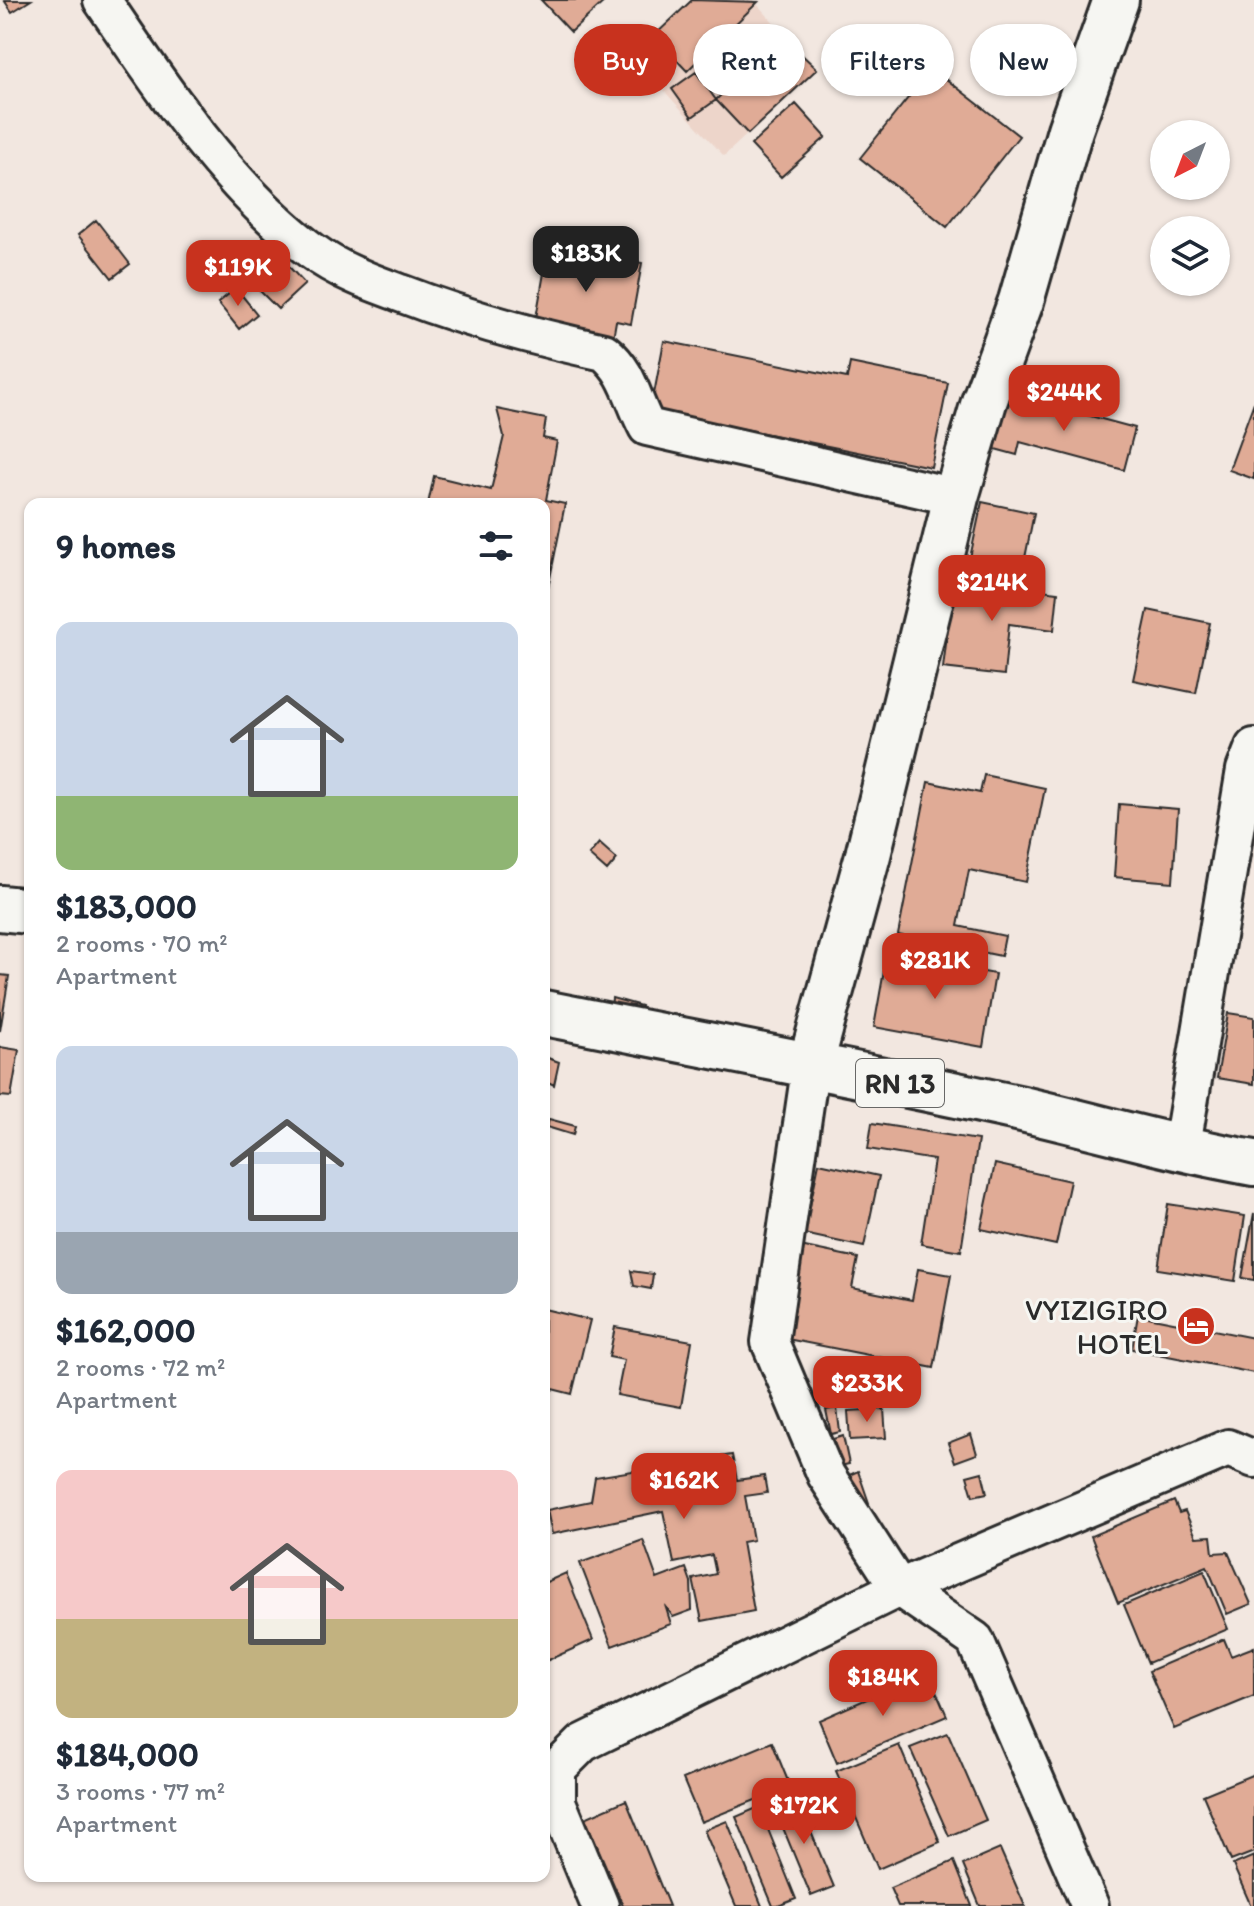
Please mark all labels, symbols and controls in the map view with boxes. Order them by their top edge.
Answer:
chip: Buy [574,24,677,96]
chip: Rent [693,24,805,96]
chip: Filters [821,24,954,96]
chip: New [970,24,1077,96]
north arrow [1150,120,1230,200]
map controls [1150,120,1230,296]
button: layers [1150,216,1230,296]
pin: $183K [530,226,642,294]
text: $183K [551,236,621,268]
pin: $119K [182,240,294,308]
text: $119K [204,250,272,282]
pin: $244K [1008,365,1120,433]
text: $244K [1027,375,1101,407]
icon: filters [474,524,518,568]
text: 9 homes [56,526,176,567]
pin: $214K [936,555,1048,623]
text: $214K [956,565,1028,597]
icon: home [215,674,359,818]
text: $183,000 [56,886,197,927]
text: 2 rooms · 70 m² [56,927,228,959]
pin: $281K [879,933,991,1001]
text: $281K [900,943,970,975]
text: Apartment [56,959,177,991]
road number: RN 13 [856,1059,944,1107]
icon: home [215,1098,359,1242]
place label: VYIZIGIRO HOTEL [1025,1291,1168,1362]
hotel icon: VYIZIGIRO HOTEL [1175,1305,1217,1347]
text: $162,000 [56,1310,196,1351]
text: 2 rooms · 72 m² [56,1351,225,1383]
pin: $233K [811,1356,923,1424]
text: $233K [831,1366,903,1398]
text: Apartment [56,1383,177,1415]
pin: $162K [628,1453,740,1521]
text: $162K [649,1463,719,1495]
icon: home [215,1522,359,1666]
pin: $184K [827,1650,939,1718]
text: $184K [847,1660,919,1692]
text: $184,000 [56,1734,199,1775]
text: 3 rooms · 77 m² [56,1775,225,1807]
pin: $172K [748,1778,860,1846]
text: $172K [770,1788,838,1820]
text: Apartment [56,1807,177,1839]

